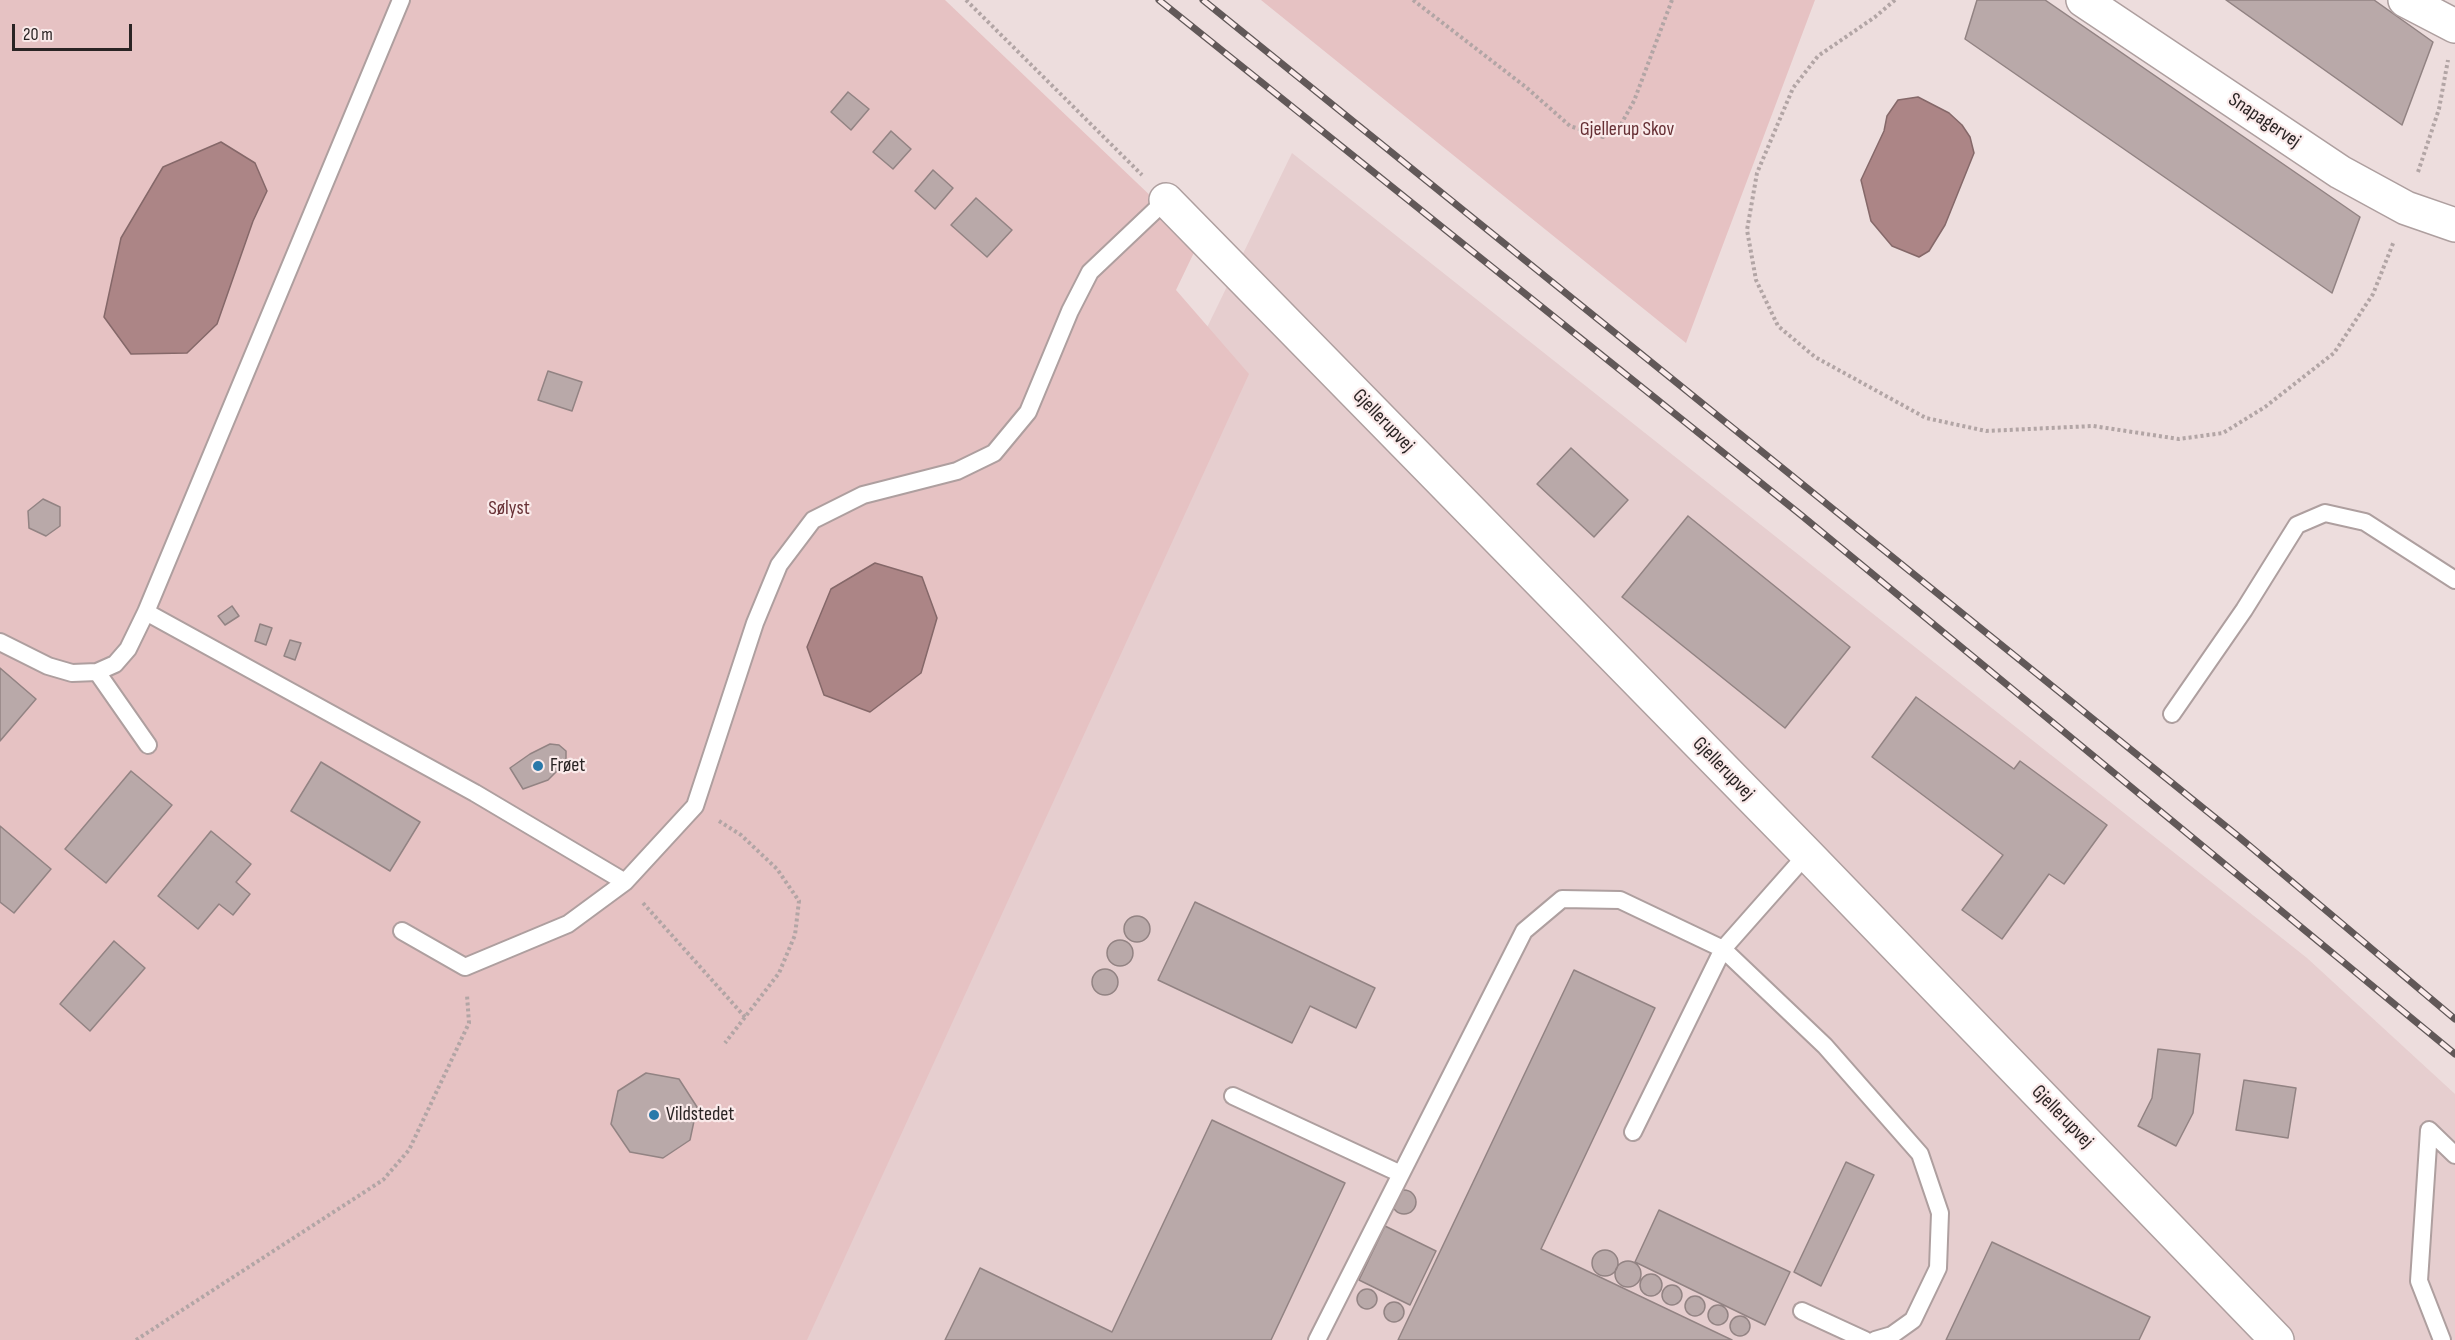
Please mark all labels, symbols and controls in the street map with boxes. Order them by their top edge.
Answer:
scale bar [15,12,135,50]
text: 20 m [23,24,53,45]
street label: Snapagervej [2223,88,2305,154]
park label: Gjellerup Skov [1580,118,1674,142]
street label: Gjellerupvej [1347,384,1419,458]
park label: Sølyst [488,497,530,521]
street label: Gjellerupvej [1687,732,1759,806]
place label: Frøet [550,754,585,778]
marker: Frøet [531,759,545,773]
street label: Gjellerupvej [2026,1080,2098,1154]
place label: Vildstedet [666,1103,734,1127]
marker: Vildstedet [647,1108,661,1122]

